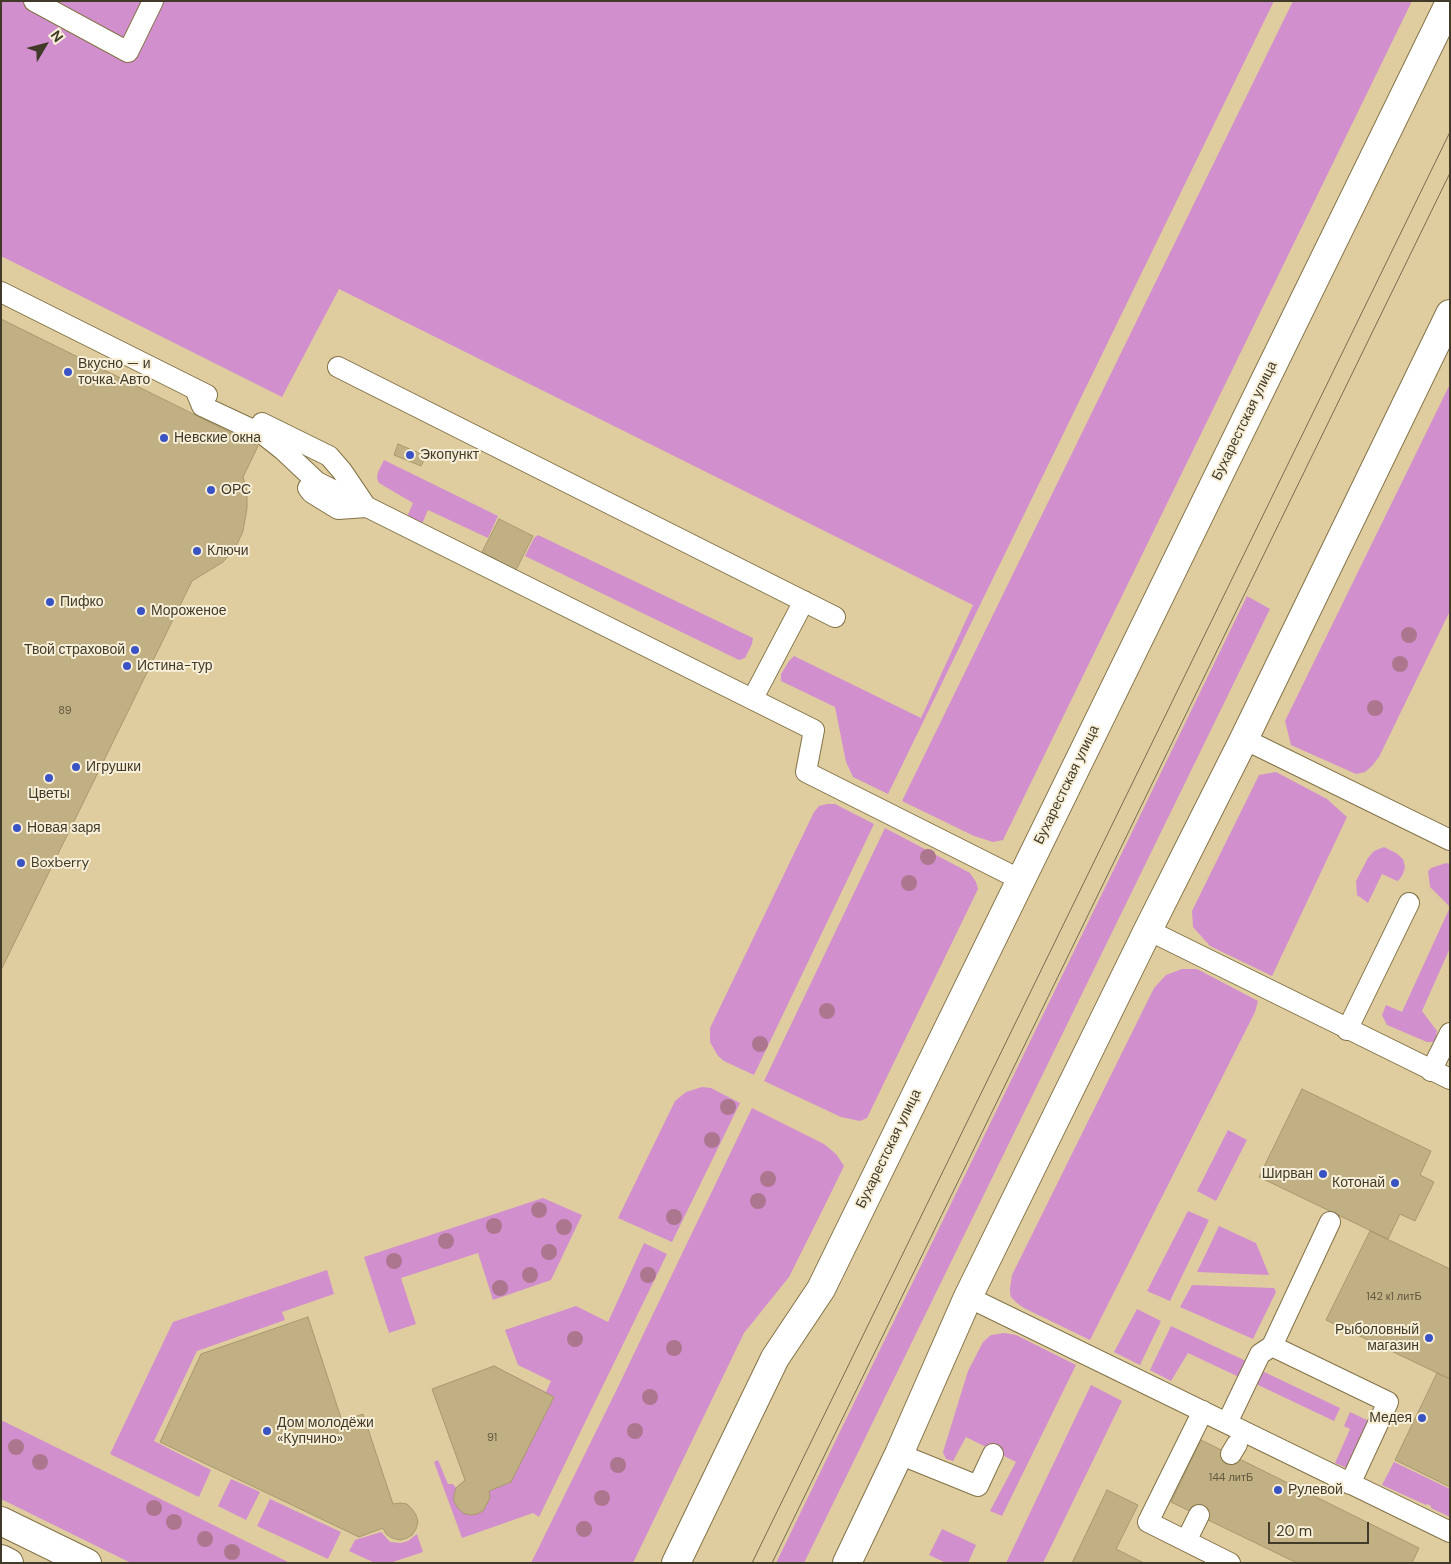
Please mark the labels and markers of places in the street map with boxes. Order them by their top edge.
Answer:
place label: Вкусно — и точка. Авто [78,356,150,388]
marker: Вкусно — и точка. Авто [62,366,74,378]
place label: Невские окна [174,430,261,446]
marker: Невские окна [158,432,170,444]
place label: Экопункт [420,447,479,463]
marker: Экопункт [404,449,416,461]
place label: ОРС [221,482,251,498]
marker: ОРС [205,484,217,496]
place label: Ключи [207,543,249,559]
marker: Ключи [191,545,203,557]
place label: Пифко [60,594,103,610]
marker: Пифко [44,596,56,608]
place label: Мороженое [151,603,226,619]
marker: Мороженое [135,605,147,617]
place label: Твой страховой [24,642,125,658]
marker: Твой страховой [129,644,141,656]
place label: Истина-тур [137,658,213,674]
marker: Истина-тур [121,660,133,672]
place label: Игрушки [86,759,141,775]
marker: Игрушки [70,761,82,773]
marker: Цветы [43,772,55,784]
place label: Цветы [28,786,70,802]
place label: Новая заря [27,820,101,836]
marker: Новая заря [11,822,23,834]
place label: Boxberry [31,855,89,871]
marker: Boxberry [15,857,27,869]
place label: Ширван [1262,1166,1313,1182]
marker: Ширван [1317,1168,1329,1180]
place label: Котонай [1332,1175,1385,1191]
marker: Котонай [1389,1177,1401,1189]
place label: Рыболовный магазин [1335,1322,1419,1354]
marker: Рыболовный магазин [1423,1332,1435,1344]
place label: Медея [1369,1410,1412,1426]
marker: Медея [1416,1412,1428,1424]
place label: Дом молодёжи «Купчино» [277,1415,374,1448]
marker: Дом молодёжи «Купчино» [261,1425,273,1437]
place label: Рулевой [1288,1482,1343,1498]
marker: Рулевой [1272,1484,1284,1496]

